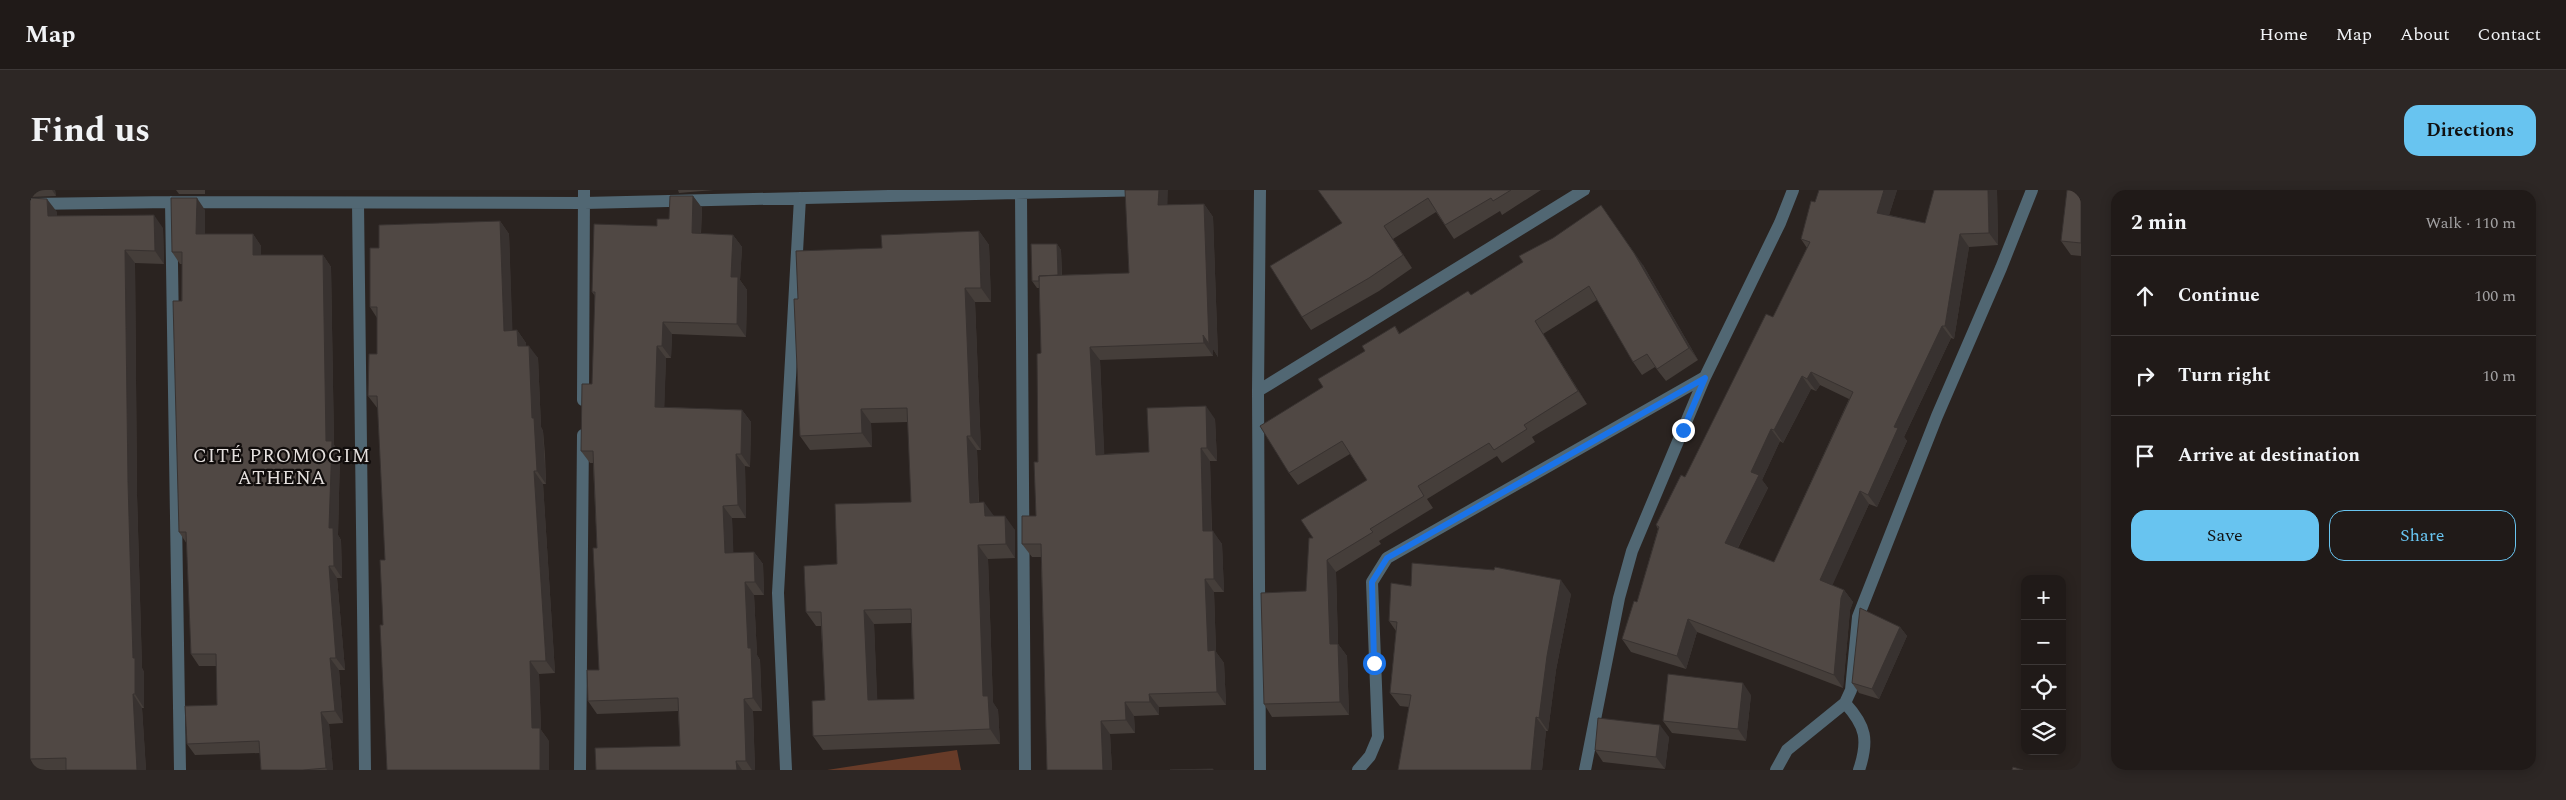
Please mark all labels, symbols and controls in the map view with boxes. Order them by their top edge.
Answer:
text: Map [25,17,75,53]
text: Home [2259,21,2308,48]
text: Map [2336,21,2372,48]
text: About [2400,21,2450,48]
text: Contact [2478,21,2541,48]
text: Find us [30,104,150,157]
button: Directions [2404,105,2536,156]
text: 2 min [2131,207,2187,239]
text: Walk · 110 m [2425,211,2516,235]
text: Continue [2178,281,2260,310]
icon: ahead [2131,282,2159,310]
text: 100 m [2474,284,2516,308]
text: Turn right [2178,361,2271,390]
icon: right [2131,362,2159,390]
text: 10 m [2482,364,2516,388]
route end [1672,419,1695,442]
text: Arrive at destination [2178,441,2360,470]
district label: CITÉ PROMOGIM ATHENA [193,442,371,493]
icon: arrive [2131,442,2159,470]
button: Save [2131,510,2319,561]
button: Share [2329,510,2516,561]
map controls [2021,575,2066,755]
button: + [2021,575,2066,620]
button: − [2021,620,2066,665]
route start [1363,652,1386,675]
button: locate [2021,665,2066,710]
button: layers [2021,710,2066,755]

